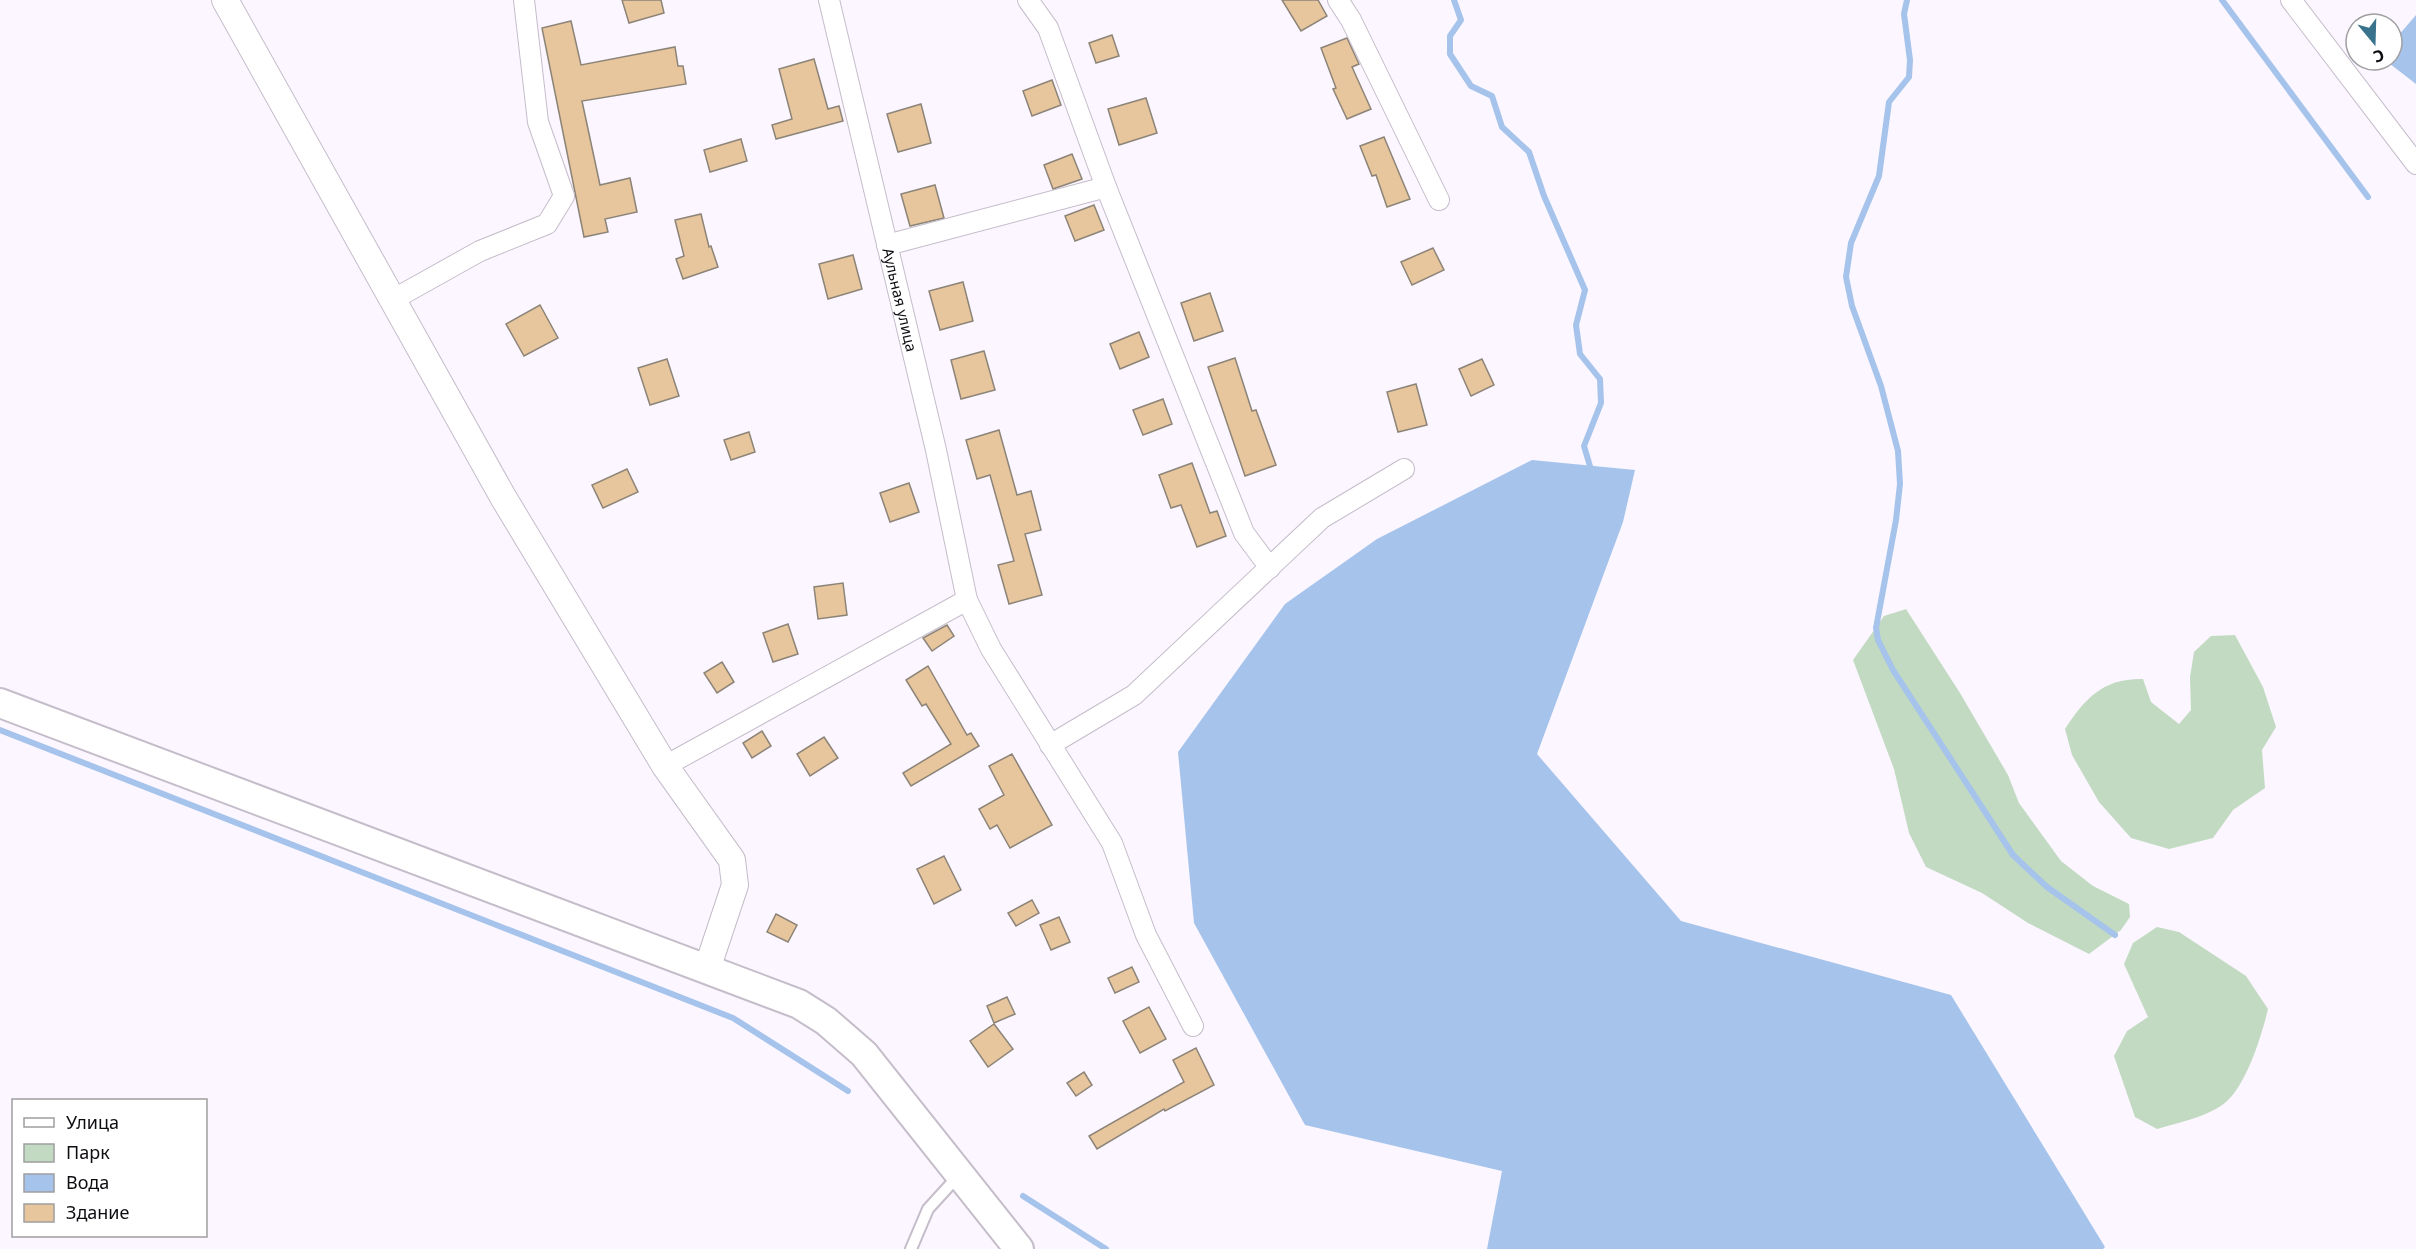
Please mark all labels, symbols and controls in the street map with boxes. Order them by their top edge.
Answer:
north arrow [2344,12,2404,72]
text: С [2370,44,2387,68]
street label: Аульная улица [878,246,922,353]
legend [12,1099,207,1237]
text: Улица [66,1110,119,1134]
text: Парк [66,1140,110,1164]
text: Вода [66,1170,109,1194]
text: Здание [66,1200,130,1224]

